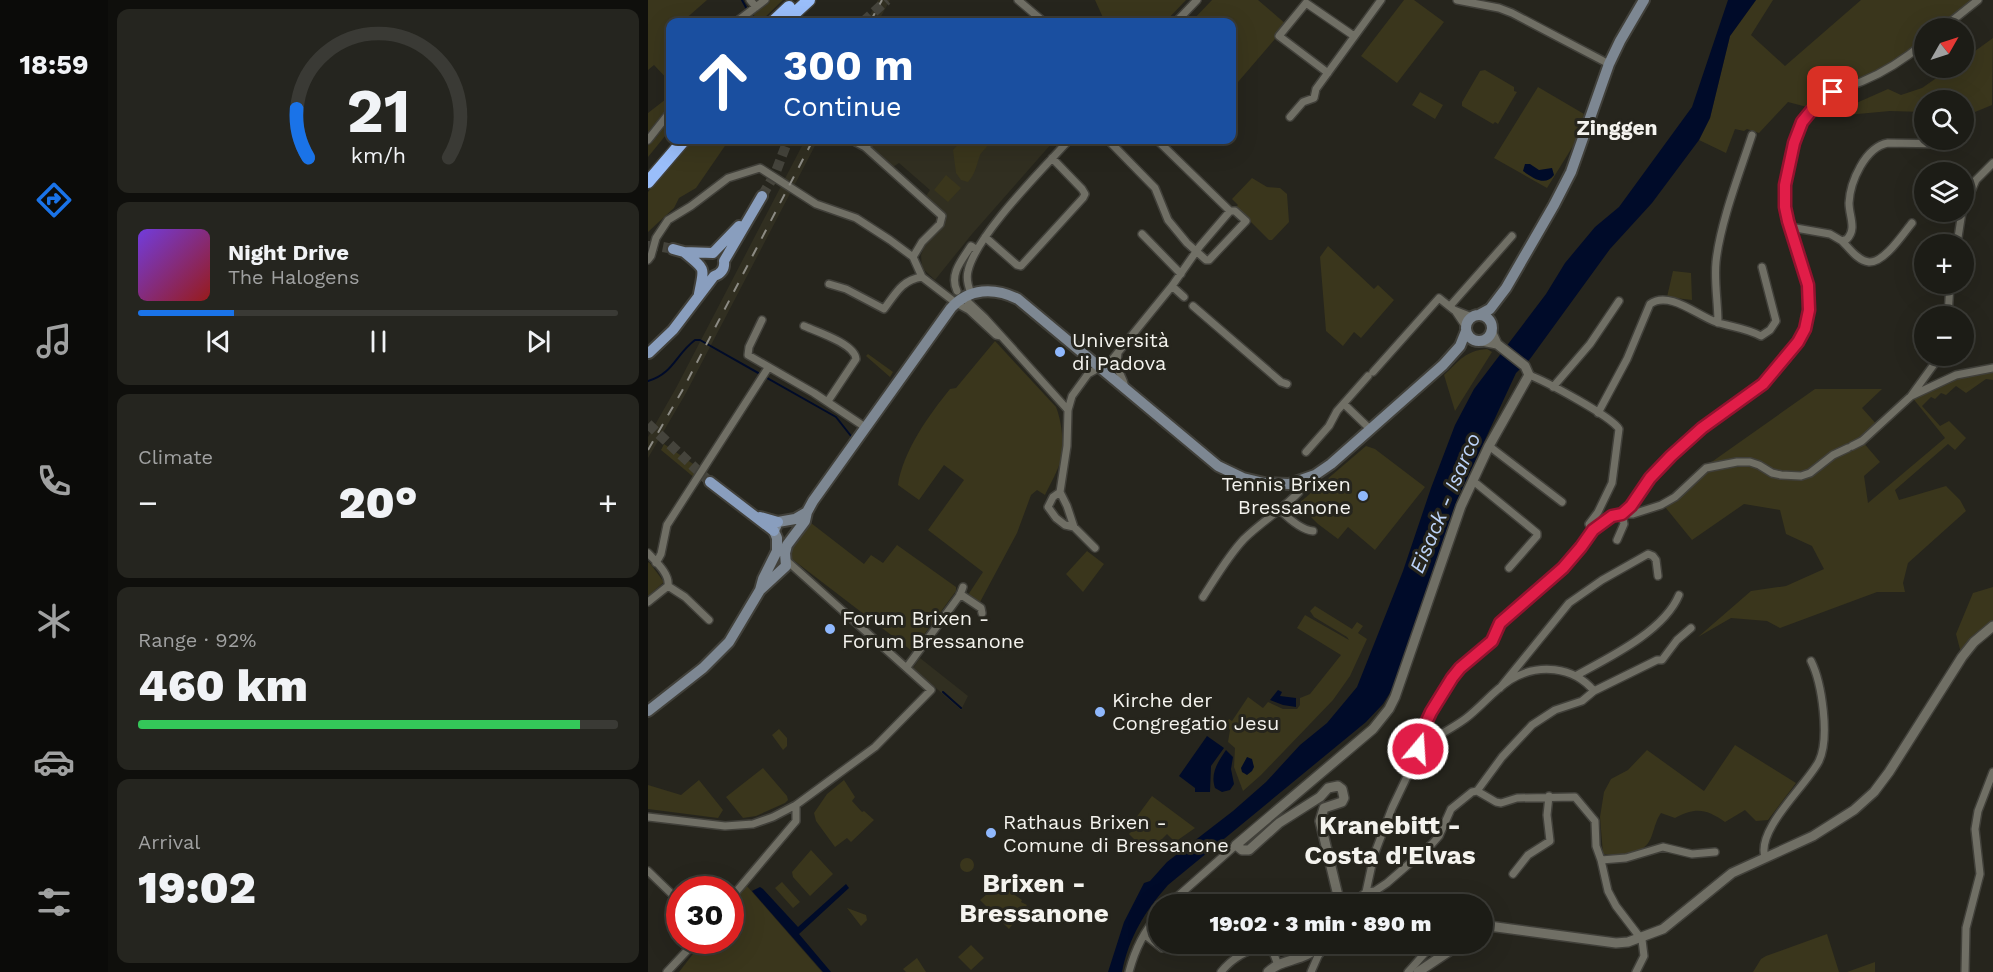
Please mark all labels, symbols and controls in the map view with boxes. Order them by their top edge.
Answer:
north arrow [1914,18,1974,78]
map controls [1914,18,1974,366]
text: 300 m [783,41,914,90]
icon: ahead [684,42,762,120]
text: 18:59 [19,49,89,81]
pin [1807,66,1858,117]
text: 21 [346,74,410,147]
icon: arrive [1816,75,1849,108]
button: search [1914,90,1974,150]
text: Continue [783,91,902,123]
district label: Zinggen [1576,115,1658,140]
text: km/h [350,143,406,168]
button: layers [1914,162,1974,222]
icon: directions [33,179,75,221]
button: + [1914,234,1974,294]
text: Night Drive [228,240,349,265]
text: The Halogens [228,265,360,289]
button: − [1914,306,1974,366]
icon: music [33,320,75,362]
icon: previous [202,325,235,358]
icon: pause [362,325,395,358]
icon: next [522,325,555,358]
place label: Università di Padova [1072,328,1169,375]
marker: Università di Padova [1053,345,1067,359]
water label: Eisack - Isarco [1404,429,1485,577]
text: Climate [138,445,213,469]
icon: phone [33,460,75,502]
place label: Tennis Brixen Bressanone [1221,472,1351,519]
text: 20° [338,476,418,529]
text: − [138,483,158,522]
text: + [598,483,618,522]
marker: Tennis Brixen Bressanone [1356,489,1370,503]
icon: climate [33,600,75,642]
place label: Forum Brixen - Forum Bressanone [842,606,1025,653]
marker: Forum Brixen - Forum Bressanone [823,622,837,636]
text: Range · 92% [138,628,256,652]
text: 460 km [138,659,308,712]
place label: Kirche der Congregatio Jesu [1112,688,1279,735]
marker: Kirche der Congregatio Jesu [1093,705,1107,719]
position arrow [1386,717,1450,781]
icon: car [33,741,75,783]
place label: Rathaus Brixen - Comune di Bressanone [1003,810,1229,857]
district label: Kranebitt - Costa d'Elvas [1304,810,1476,870]
marker: Rathaus Brixen - Comune di Bressanone [984,826,998,840]
text: Arrival [138,830,200,854]
text: 19:02 [138,861,256,914]
district label: Brixen - Bressanone [959,868,1109,928]
speed limit sign: 30 [666,876,744,954]
icon: filters [33,881,75,923]
text: 19:02 · 3 min · 890 m [1209,911,1432,936]

